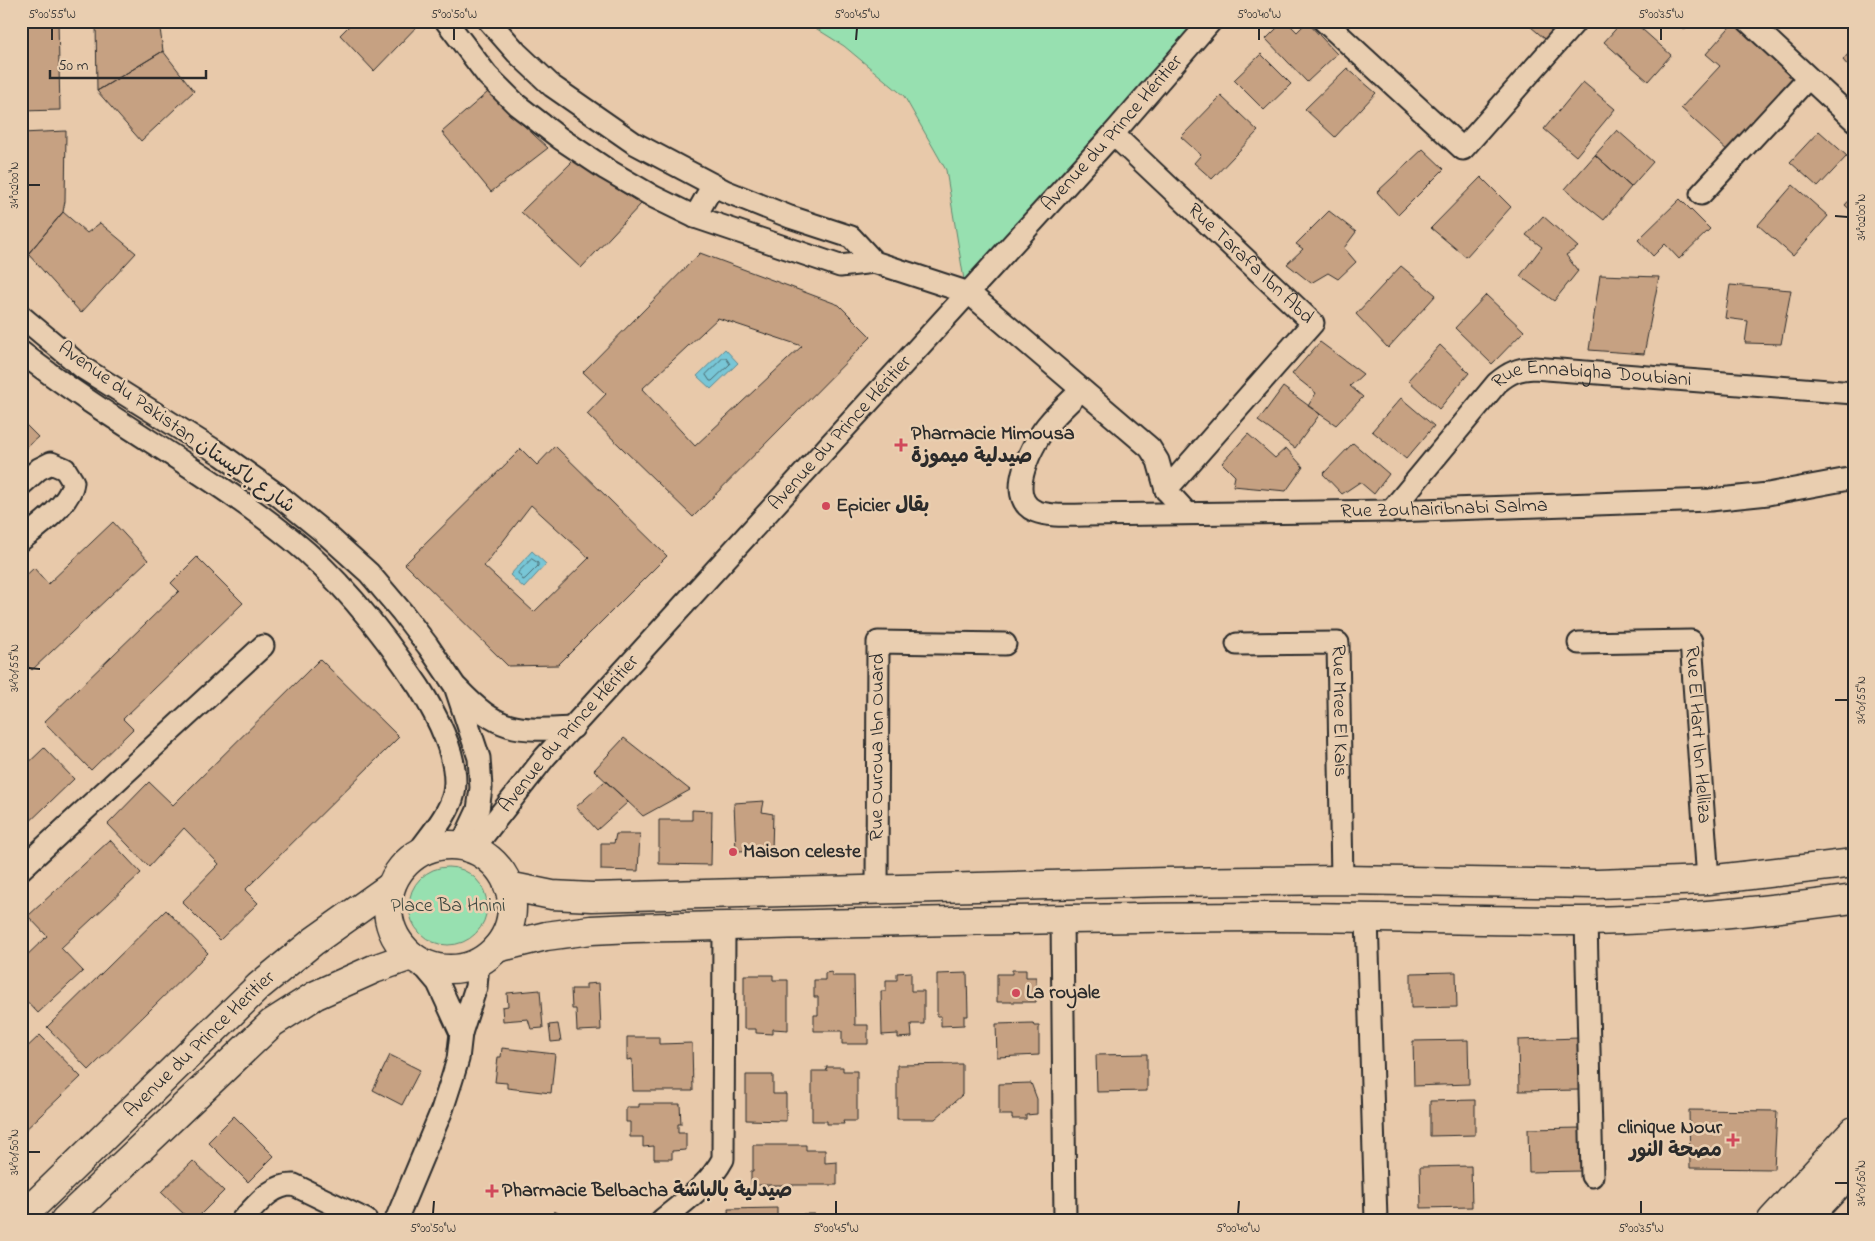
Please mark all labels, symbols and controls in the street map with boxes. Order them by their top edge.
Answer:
text: 5°00'55"W [28,6,76,24]
text: 5°00'50"W [431,6,477,24]
text: 5°00'45"W [834,6,880,24]
text: 5°00'40"W [1237,6,1281,24]
text: 5°00'35"W [1638,6,1684,24]
scale bar [50,48,206,80]
street label: Avenue du Prince Héritier [1035,48,1191,218]
text: 50 m [58,55,89,77]
text: 34°02'00"N [6,162,24,208]
text: 34°02'00"N [1853,194,1871,240]
street label: Rue Tarafa Ibn Abd [1180,197,1320,331]
street label: Avenue du Pakistan شارع باكيستان [52,335,300,521]
street label: Avenue du Prince Héritier [762,348,919,517]
street label: Rue Ennabigha Doubiani [1486,353,1693,396]
place label: Pharmacie Mimousa صيدلية ميموزة [911,420,1075,472]
marker: Pharmacie Mimousa صيدلية ميموزة [895,439,907,451]
street label: Rue Zouhairibnabi Salma [1340,491,1548,526]
place label: Epicier بقال [836,492,929,521]
marker: Epicier بقال [820,500,832,512]
text: 34°01'55"N [6,644,24,692]
street label: Rue Mree El Kais [1324,644,1355,777]
street label: Rue El Hart Ibn Helliza [1677,645,1718,824]
street label: Avenue du Prince Héritier [492,648,646,819]
street label: Rue Ouroua Ibn Ouard [863,653,892,841]
text: 34°01'55"N [1853,676,1871,724]
place label: Maison celeste [743,838,862,867]
marker: Maison celeste [727,846,739,858]
park label: Place Ba Hnini [390,892,506,921]
street label: Avenue du Prince Heritier [117,963,282,1125]
place label: La royale [1026,979,1101,1009]
marker: La royale [1010,987,1022,999]
place label: clinique Nour مصحة النور [1618,1114,1723,1166]
text: 34°01'50"N [6,1129,24,1175]
marker: clinique Nour مصحة النور [1726,1133,1740,1147]
text: 34°01'50"N [1853,1160,1871,1206]
place label: Pharmacie Belbacha صيدلية بالباشة [502,1177,792,1206]
marker: Pharmacie Belbacha صيدلية بالباشة [486,1185,498,1197]
text: 5°00'50"W [410,1220,456,1238]
text: 5°00'45"W [813,1220,859,1238]
text: 5°00'40"W [1216,1220,1260,1238]
text: 5°00'35"W [1618,1220,1664,1238]

